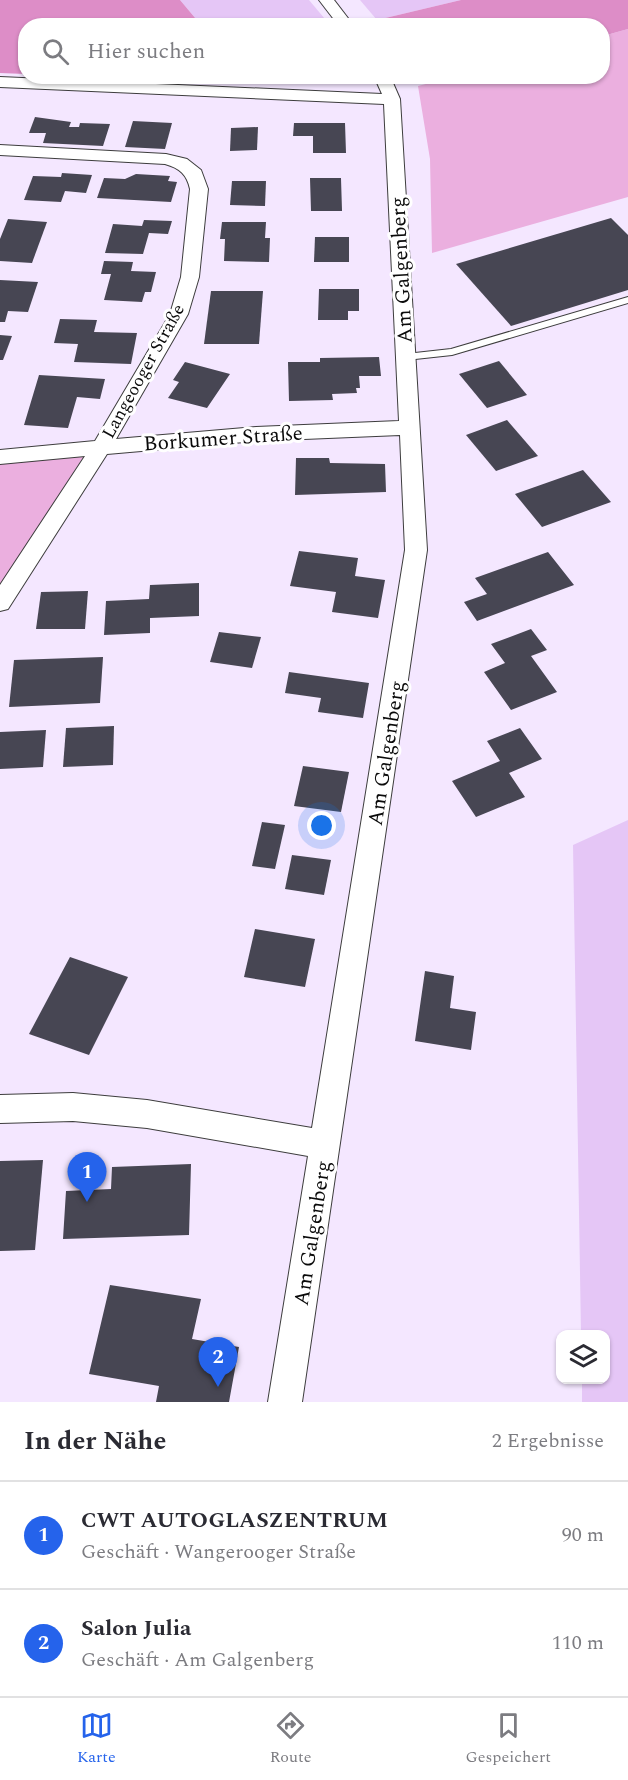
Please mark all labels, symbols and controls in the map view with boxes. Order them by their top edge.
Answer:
search box [18,18,610,84]
icon: search [39,35,72,68]
text: Hier suchen [87,35,205,68]
street label: Am Galgenberg [382,196,422,344]
street label: Langeooger Straße [95,299,192,444]
street label: Borkumer Straße [142,417,304,461]
street label: Am Galgenberg [360,678,414,828]
your location [307,811,336,840]
pin: 1 [68,1152,106,1202]
street label: Am Galgenberg [286,1158,340,1308]
map controls [556,1330,610,1384]
button: layers [556,1330,610,1384]
pin: 2 [198,1338,238,1387]
text: In der Nähe [24,1421,166,1461]
text: 2 Ergebnisse [492,1426,604,1456]
text: CWT AUTOGLASZENTRUM [81,1504,388,1537]
text: 1 [38,1520,49,1550]
text: 90 m [562,1520,604,1550]
text: Geschäft · Wangerooger Straße [81,1537,356,1567]
text: Salon Julia [81,1612,191,1645]
text: 2 [38,1628,49,1658]
text: 110 m [552,1628,604,1658]
text: Geschäft · Am Galgenberg [81,1645,314,1675]
tab: Karte [77,1709,116,1769]
tab: Route [270,1709,311,1769]
tab: Gespeichert [465,1709,551,1769]

